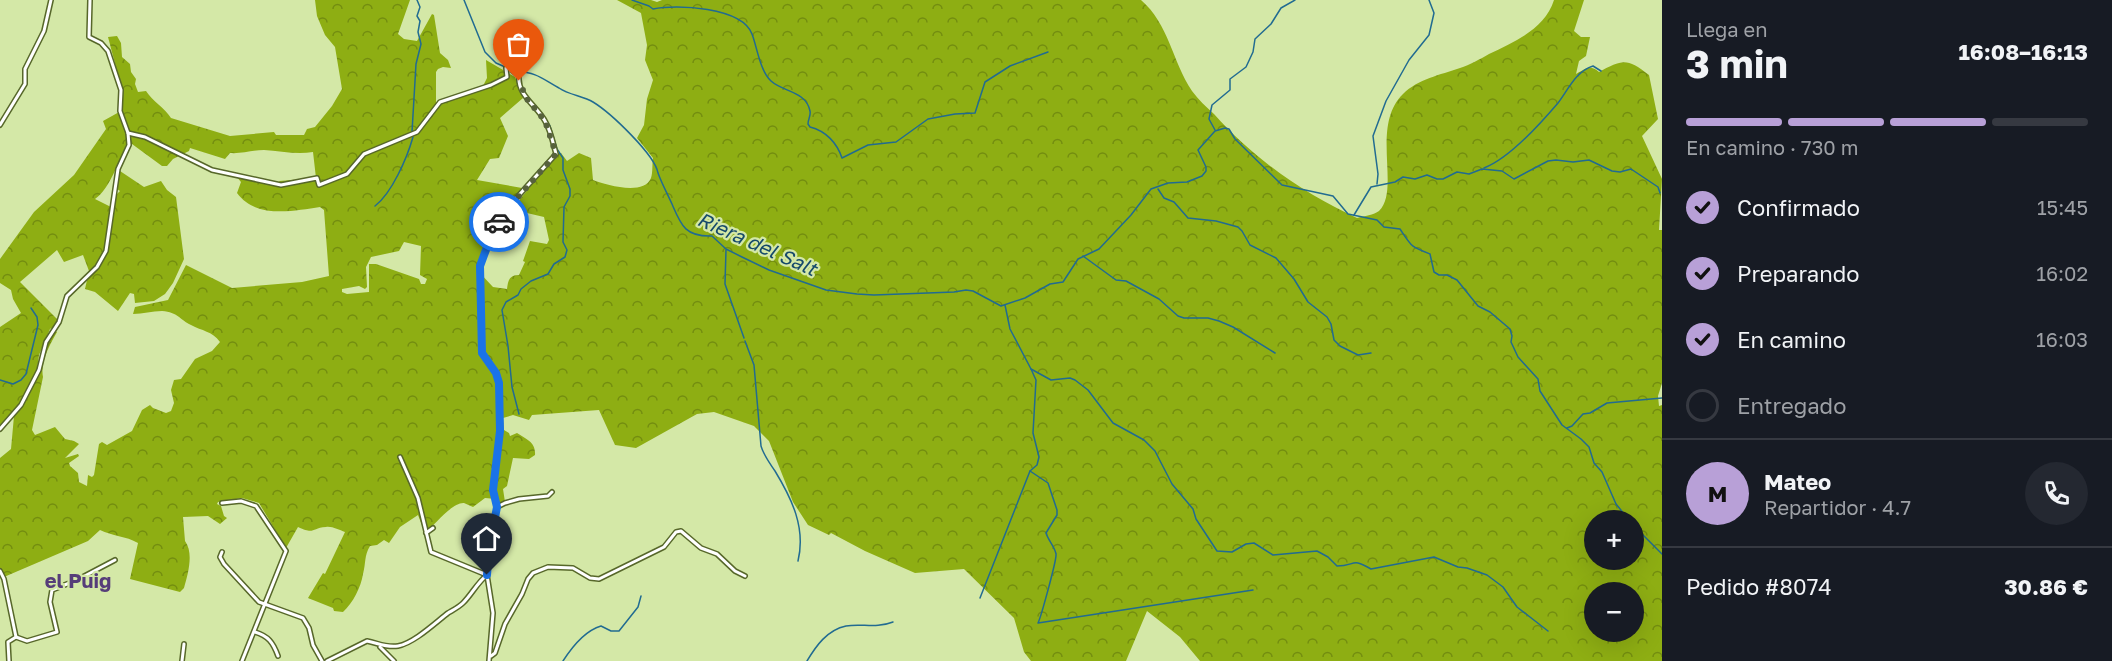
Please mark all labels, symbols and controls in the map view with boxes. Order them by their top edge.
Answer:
text: Llega en [1686,17,1768,41]
pin [493,19,544,81]
icon: bag [502,28,535,61]
text: 16:08–16:13 [1959,38,2088,65]
text: 3 min [1686,40,1788,87]
text: En camino · 730 m [1686,135,1858,159]
icon: check [1686,191,1719,224]
courier [469,192,529,252]
text: Confirmado [1737,194,1860,221]
text: 15:45 [2037,195,2088,219]
icon: car [483,206,516,239]
water label: Riera del Salt [694,206,823,281]
icon: check [1686,257,1719,290]
text: Preparando [1737,260,1860,287]
text: 16:02 [2036,261,2088,285]
icon: check [1686,323,1719,356]
text: En camino [1737,326,1846,353]
text: 16:03 [2036,327,2088,351]
text: Entregado [1737,392,1846,419]
button: phone [2025,462,2088,525]
text: Mateo [1764,468,1831,495]
text: M [1708,480,1727,507]
text: Repartidor · 4.7 [1764,495,1911,519]
map controls [1584,510,1644,642]
button: + [1584,510,1644,570]
pin [461,513,512,575]
icon: home [470,522,503,555]
district label: el Puig [45,568,111,592]
text: Pedido #8074 [1686,573,1832,600]
text: 30.86 € [2004,573,2088,600]
button: − [1584,582,1644,642]

